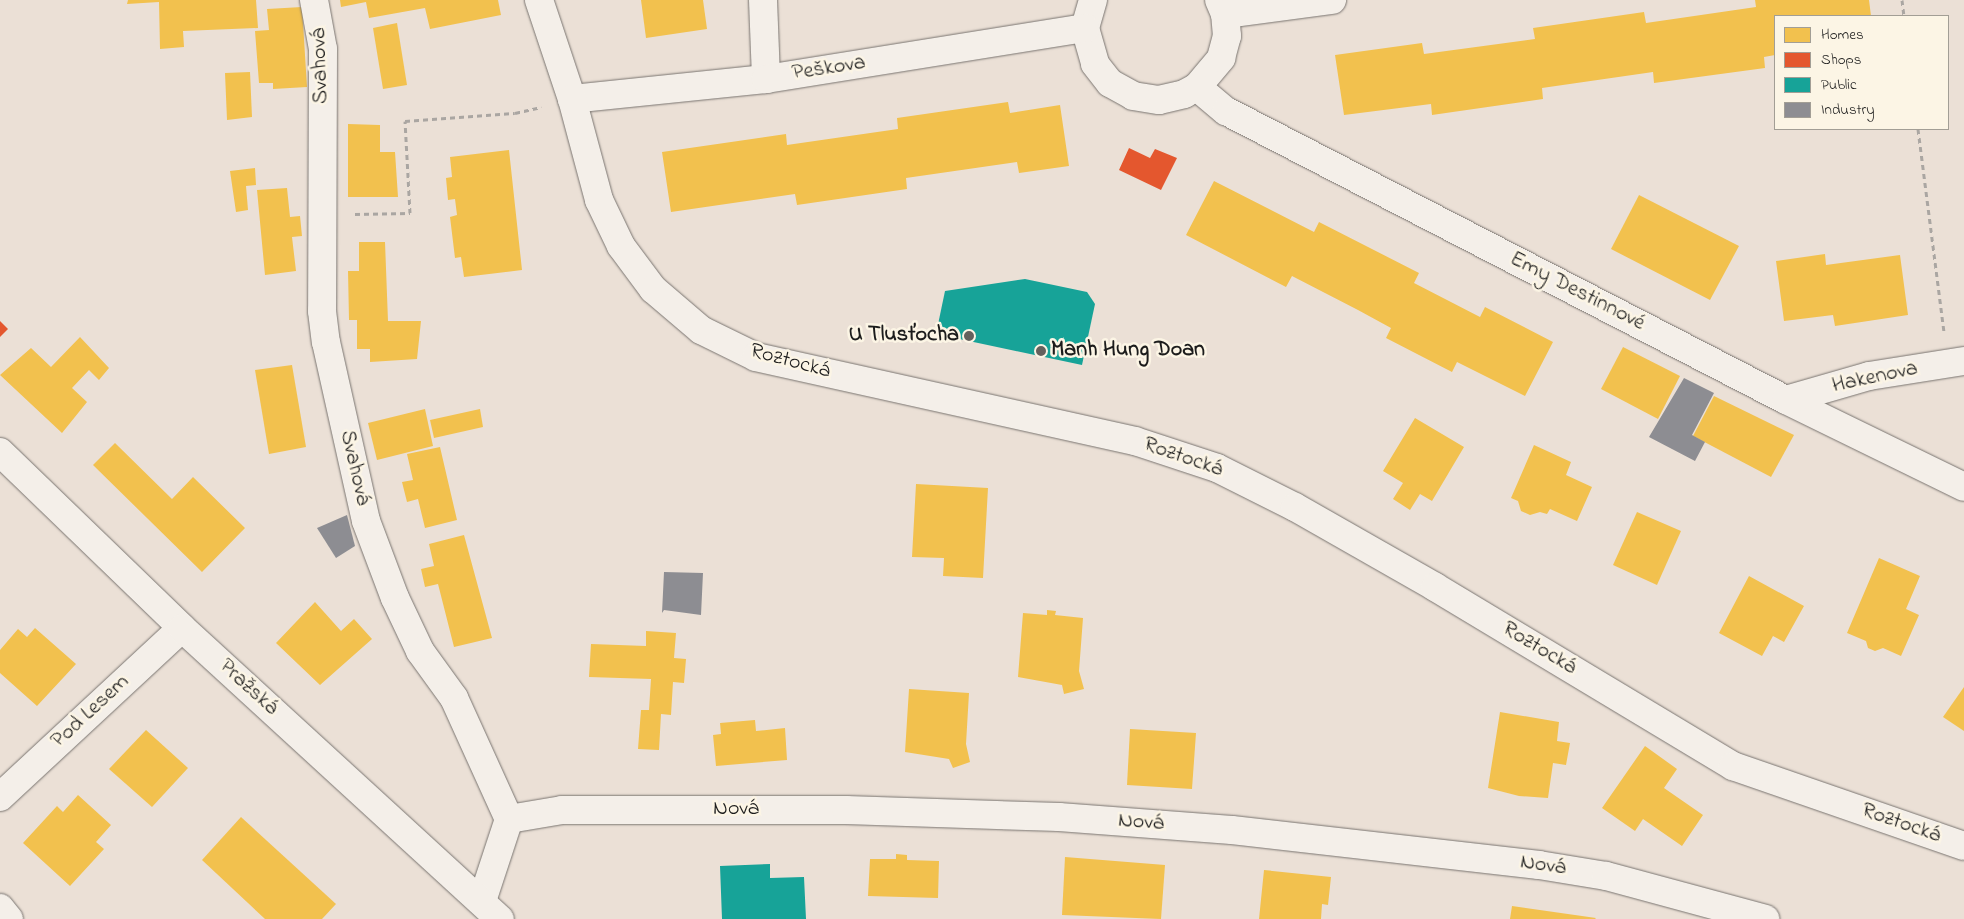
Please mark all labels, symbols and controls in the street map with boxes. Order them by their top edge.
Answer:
legend [1774,15,1949,130]
text: Homes [1821,24,1864,46]
street label: Svahová [306,28,336,104]
text: Shops [1821,49,1861,71]
street label: Peškova [790,50,868,88]
text: Public [1821,74,1857,96]
text: Industry [1821,99,1875,121]
street label: Emy Destinnové [1505,247,1649,337]
place label: U Tlusťocha [849,323,959,349]
marker: U Tlusťocha [963,330,975,342]
place label: Manh Hung Doan [1051,338,1205,364]
street label: Roztocká [747,339,833,385]
marker: Manh Hung Doan [1035,345,1047,357]
street label: Hakenova [1830,356,1920,400]
street label: Svahová [333,428,375,508]
street label: Roztocká [1140,432,1226,484]
street label: Roztocká [1497,617,1581,681]
street label: Pražská [213,654,283,722]
street label: Pod Lesem [47,669,135,755]
street label: Nová [713,797,759,823]
street label: Roztocká [1858,798,1944,850]
street label: Nová [1117,808,1165,838]
street label: Nová [1518,850,1568,882]

